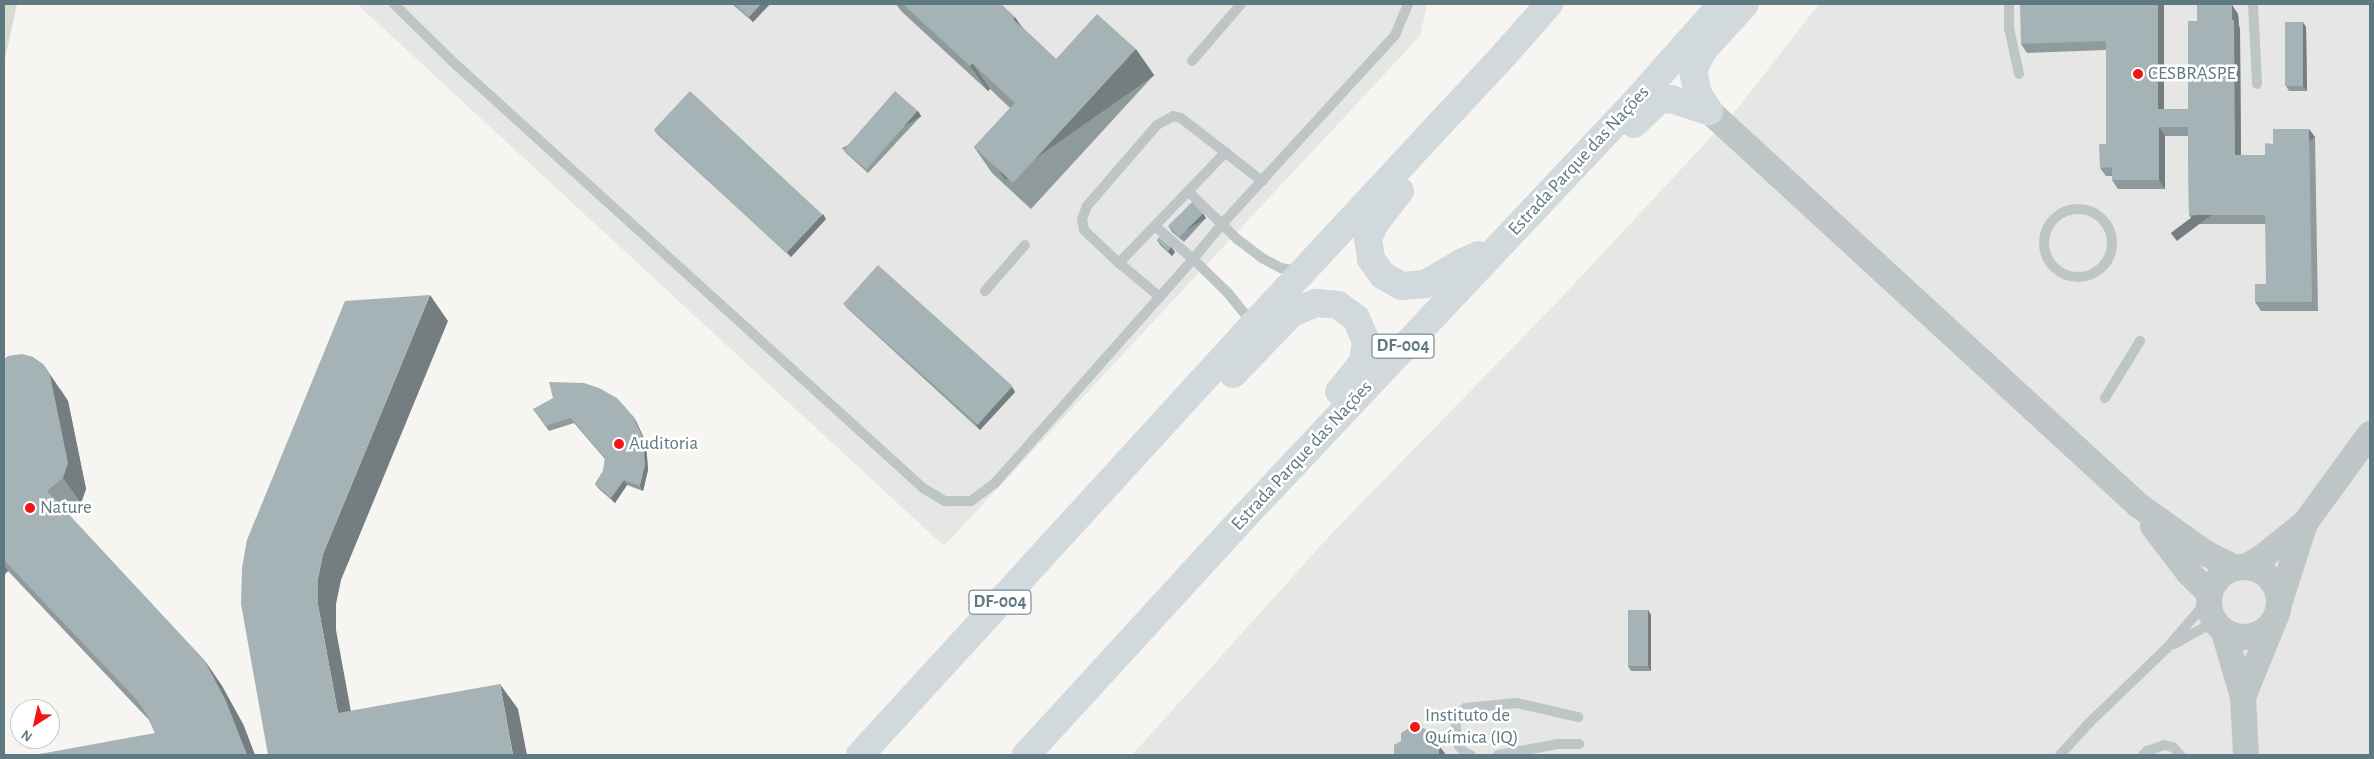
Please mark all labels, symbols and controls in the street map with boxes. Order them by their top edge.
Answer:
place label: CESBRASPE [2148,63,2236,85]
marker: CESBRASPE [2132,68,2144,80]
street label: Estrada Parque das Nações [1504,81,1654,241]
road number: DF-004 [1370,331,1436,362]
street label: Estrada Parque das Nações [1227,376,1377,536]
place label: Auditoria [629,433,698,455]
marker: Auditoria [613,438,625,450]
place label: Nature [40,497,92,519]
marker: Nature [24,502,36,514]
road number: DF-004 [968,586,1032,618]
north arrow [10,699,60,749]
place label: Instituto de Química (IQ) [1425,705,1518,749]
marker: Instituto de Química (IQ) [1409,721,1421,733]
text: N [19,727,35,744]

